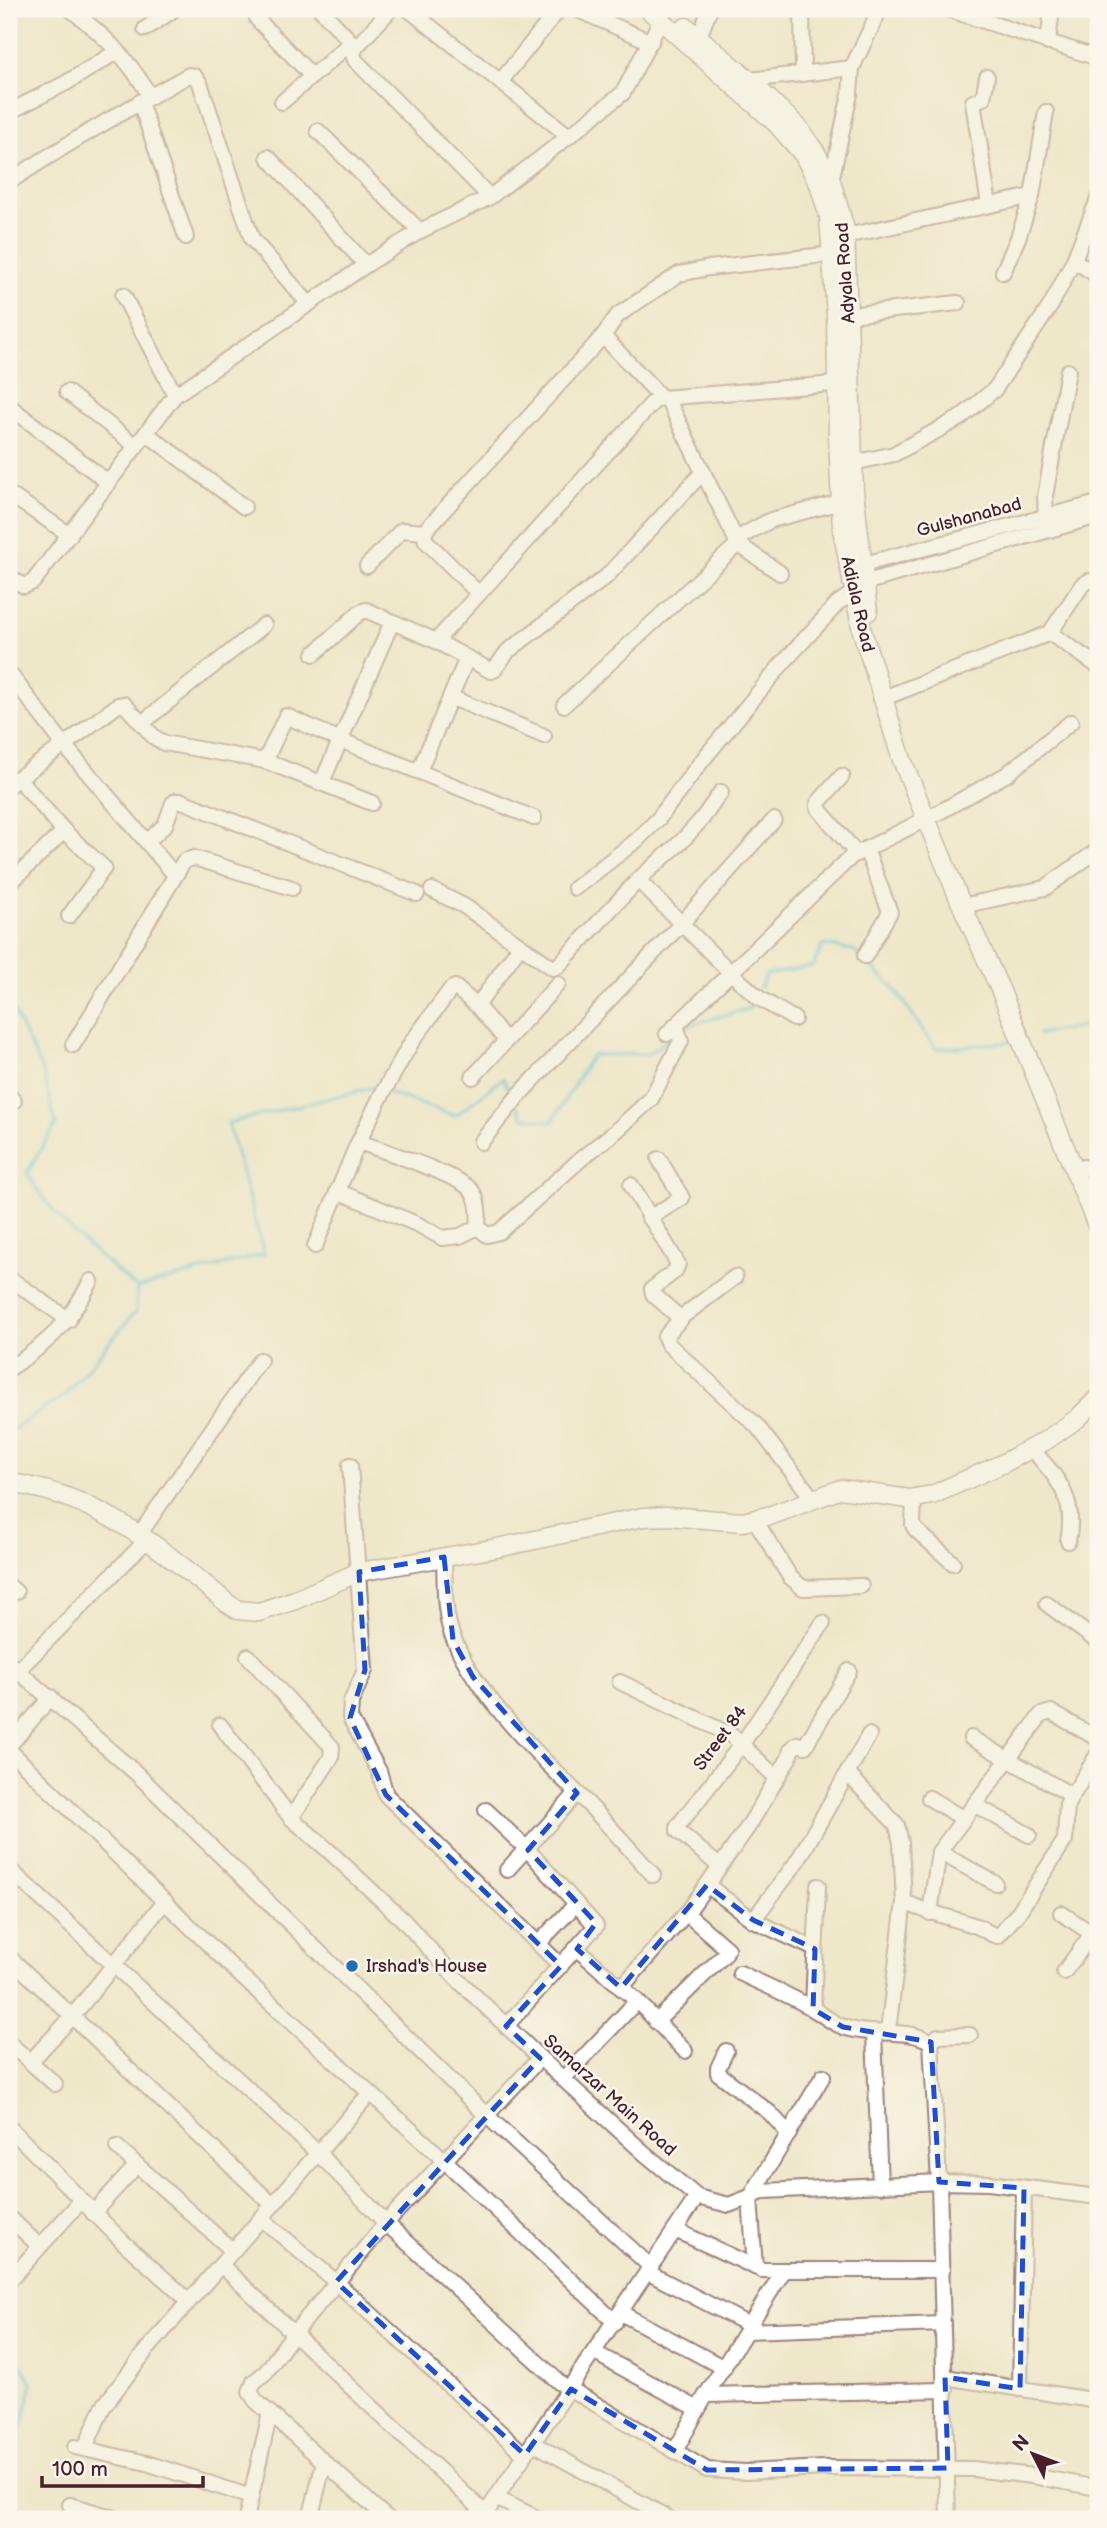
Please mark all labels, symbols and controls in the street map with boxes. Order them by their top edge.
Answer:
street label: Adyala Road [831,222,860,324]
street label: Gulshanabad [914,493,1024,542]
street label: Adiala Road [836,554,879,654]
street label: Street 84 [689,1702,752,1775]
place label: Irshad's House [366,1956,487,1977]
marker: Irshad's House [344,1958,360,1974]
street label: Samarzar Main Road [539,2030,680,2161]
north arrow [998,2420,1068,2490]
text: N [1008,2431,1035,2457]
scale bar [42,2444,203,2488]
text: 100 m [52,2457,108,2482]

